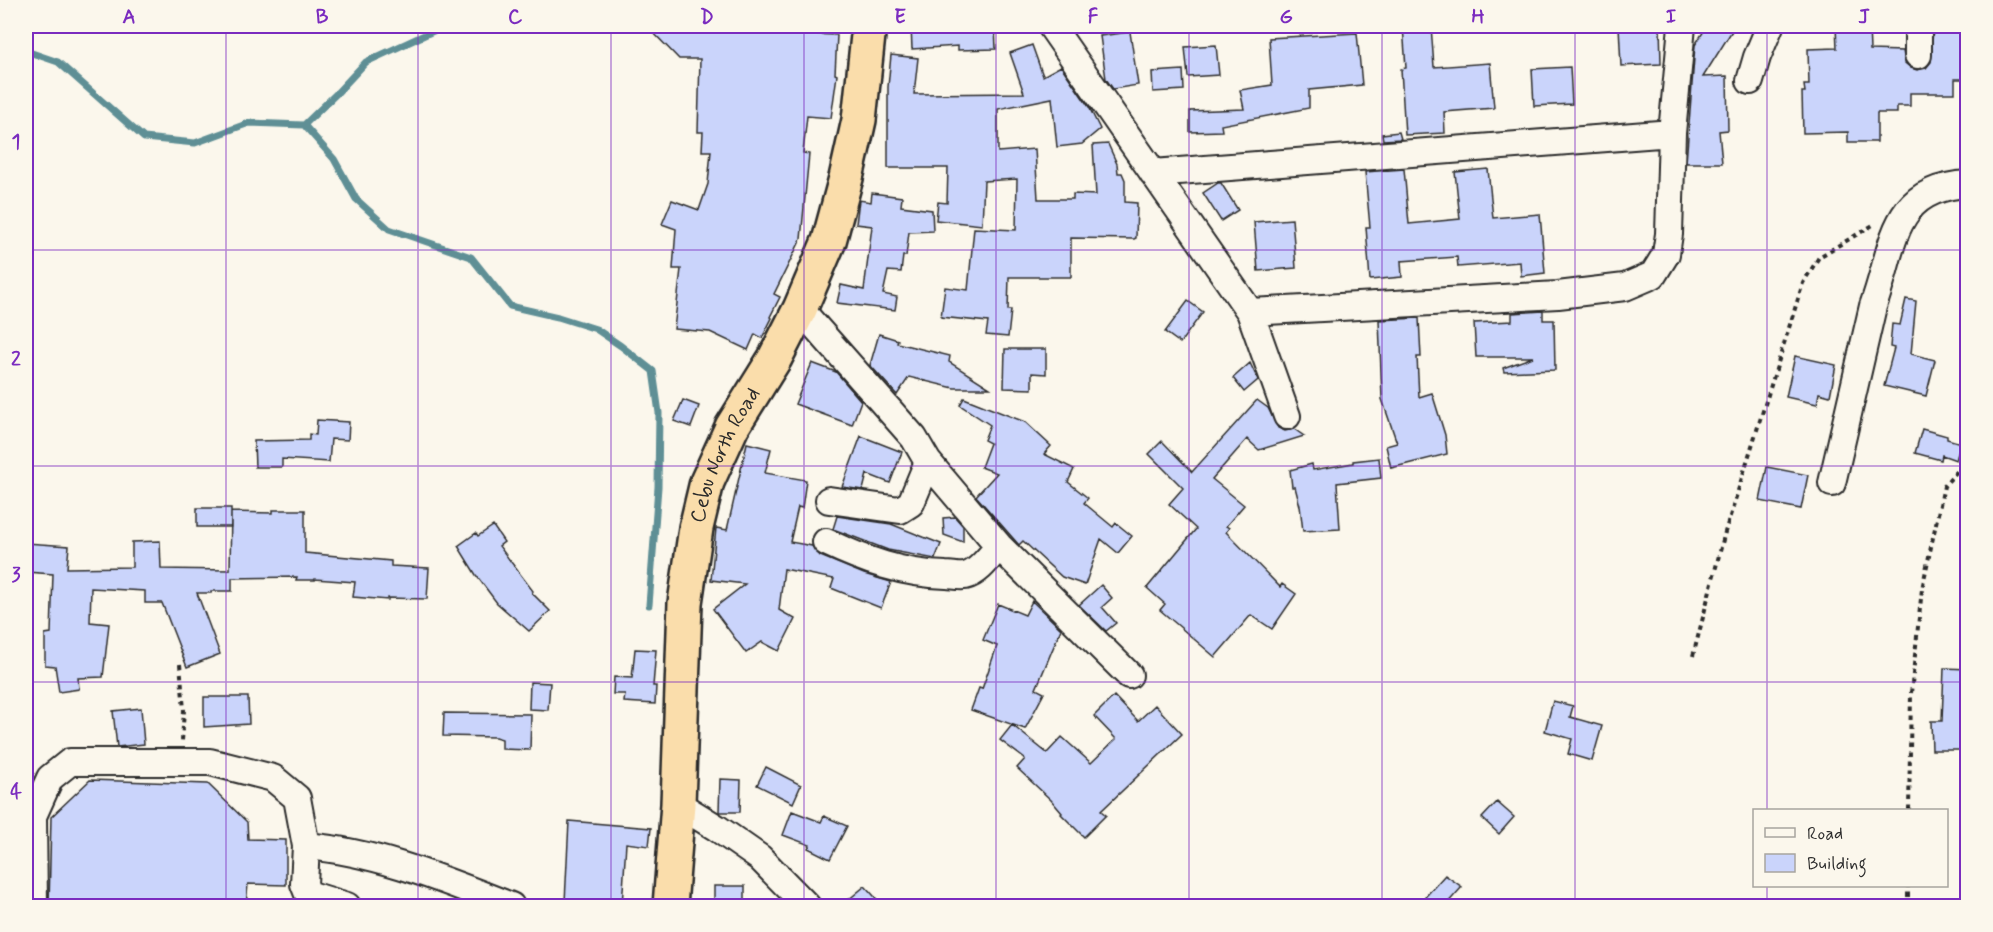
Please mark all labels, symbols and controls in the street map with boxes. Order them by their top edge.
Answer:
text: A [122,4,136,31]
text: B [316,4,329,31]
text: C [508,4,523,31]
text: D [700,4,714,31]
text: E [894,4,906,31]
text: F [1088,4,1099,31]
text: G [1279,4,1293,31]
text: H [1471,4,1485,31]
text: I [1666,4,1676,31]
text: J [1858,4,1870,31]
text: 1 [12,129,20,156]
text: 2 [11,346,21,373]
street label: Cebu North Road [684,382,767,526]
text: 3 [11,562,21,589]
text: 4 [10,779,22,806]
legend [1753,809,1948,887]
text: Road [1807,822,1843,846]
text: Building [1807,852,1867,878]

